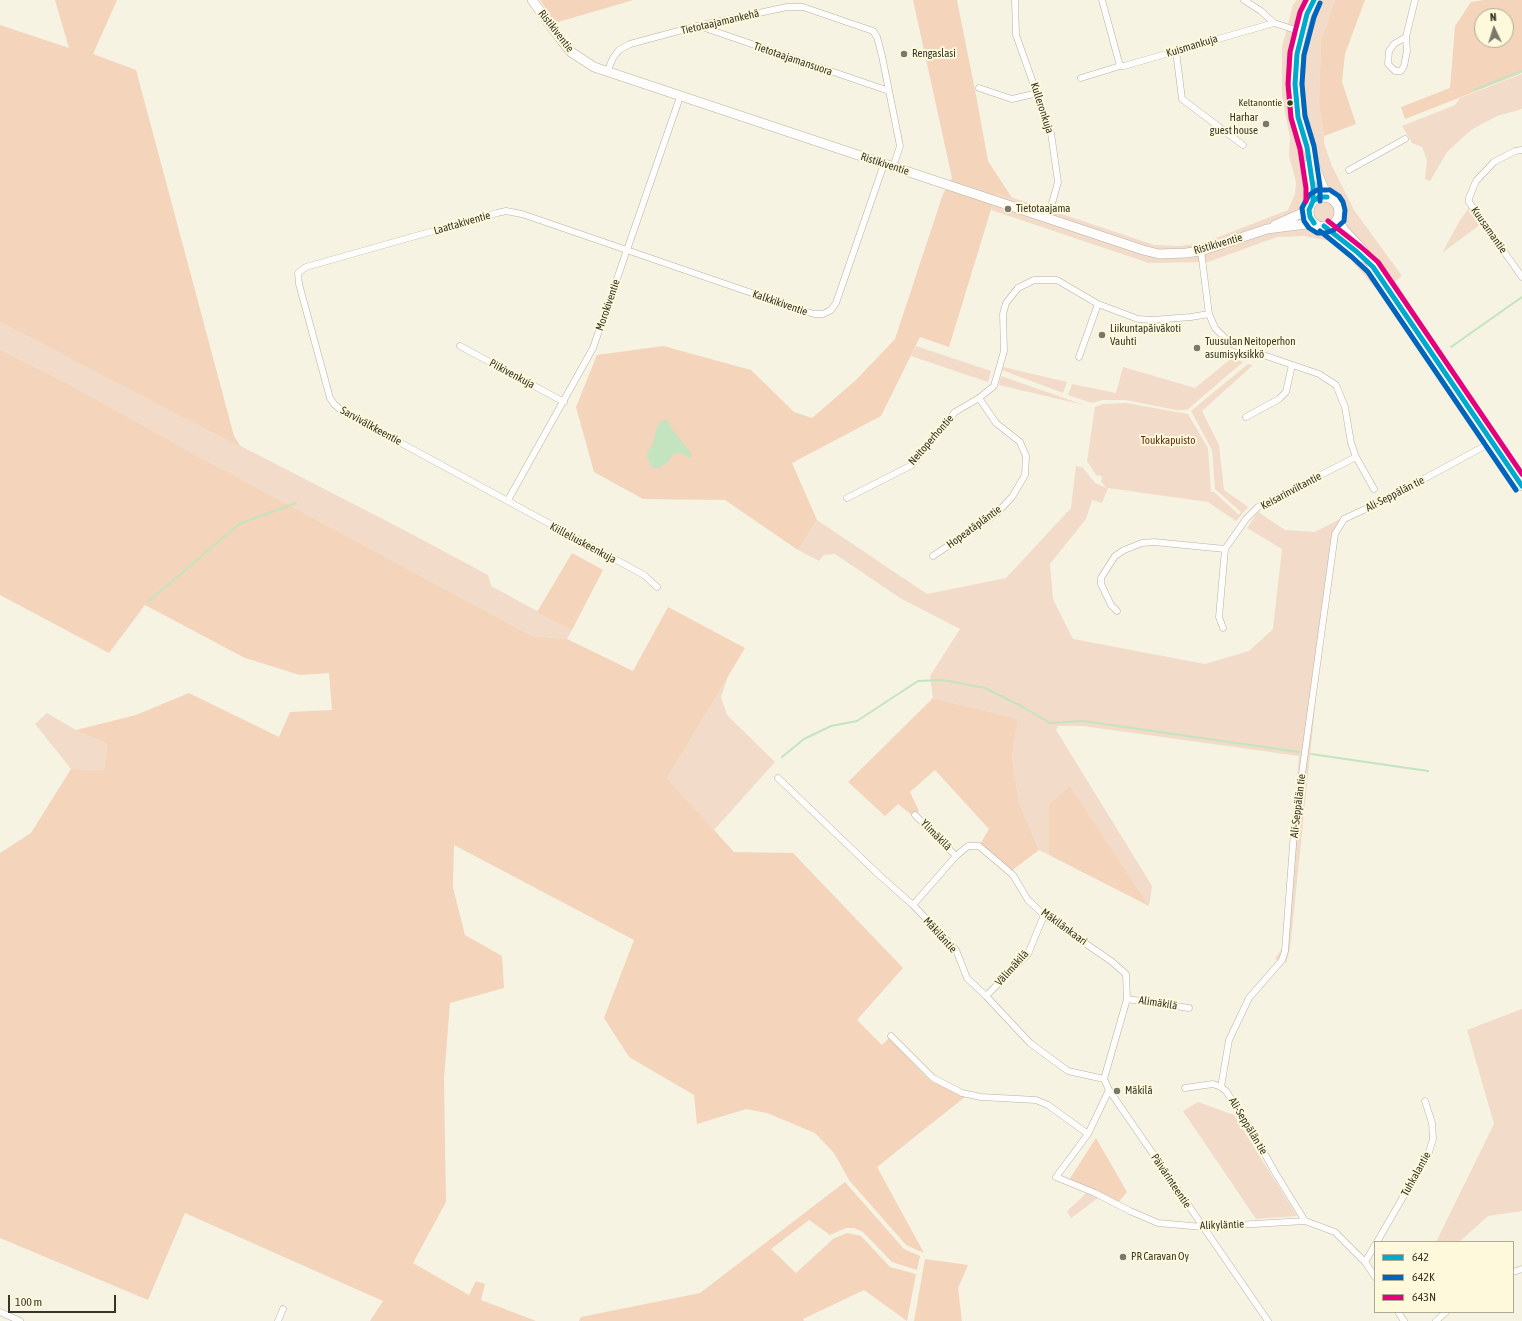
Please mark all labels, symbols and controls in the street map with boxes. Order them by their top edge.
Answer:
street label: Ristikiventie [535,7,577,55]
street label: Tietotaajamankehä [680,7,760,37]
north arrow [1474,8,1514,48]
text: N [1490,11,1497,23]
street label: Kuismankuja [1165,32,1219,60]
street label: Tietotaajamansuora [752,39,834,79]
place label: Rengaslasi [912,47,956,61]
marker: Rengaslasi [899,49,909,59]
street label: Kulleronkuja [1028,81,1056,135]
place label: Keltanontie [1238,97,1282,109]
marker: Keltanontie [1285,98,1295,108]
place label: Harhar guest house [1210,111,1258,137]
marker: Harhar guest house [1261,119,1271,129]
street label: Ristikiventie [859,150,911,178]
place label: Tietotaajama [1016,202,1070,216]
marker: Tietotaajama [1003,204,1013,214]
street label: Kuusamantie [1468,204,1510,256]
street label: Laattakiventie [432,209,492,237]
street label: Ristikiventie [1192,231,1244,257]
street label: Morokiventie [593,278,623,332]
street label: Kalkkikiventie [751,287,809,319]
place label: Liikuntapäiväkoti Vauhti [1110,322,1181,348]
marker: Liikuntapäiväkoti Vauhti [1097,330,1107,340]
place label: Tuusulan Neitoperhon asumisyksikkö [1205,335,1296,361]
marker: Tuusulan Neitoperhon asumisyksikkö [1192,343,1202,353]
street label: Piikivenkuja [487,356,537,392]
street label: Sarvivälkkeentie [338,404,404,448]
street label: Neitoperhontie [906,412,956,468]
park label: Toukkapuisto [1141,434,1195,448]
street label: Keisarinviitantie [1258,470,1324,512]
street label: Ali-Seppälän tie [1363,474,1427,514]
street label: Hopeatäpläntie [944,503,1004,551]
street label: Kiilleliuskeenkuja [547,520,619,566]
street label: Ali-Seppälän tie [1288,773,1308,839]
street label: Ylimäkilä [918,817,954,853]
street label: Mäkilänkaari [1038,906,1090,948]
street label: Mäkiläntie [921,914,959,956]
street label: Välimäkilä [992,947,1032,989]
street label: Alimäkilä [1138,993,1178,1013]
place label: Mäkilä [1125,1084,1153,1098]
marker: Mäkilä [1112,1086,1122,1096]
street label: Ali-Seppälän tie [1226,1095,1270,1157]
street label: Tuhkalantie [1398,1149,1434,1199]
street label: Päivärinteentie [1148,1151,1194,1211]
street label: Alikyläntie [1200,1218,1244,1232]
legend [1374,1241,1514,1313]
place label: PR Caravan Oy [1131,1250,1189,1264]
text: 642 [1412,1250,1429,1264]
marker: PR Caravan Oy [1118,1252,1128,1262]
text: 642K [1412,1270,1435,1284]
scale bar [10,1287,118,1313]
text: 643N [1412,1290,1436,1304]
text: 100 m [15,1295,42,1309]

